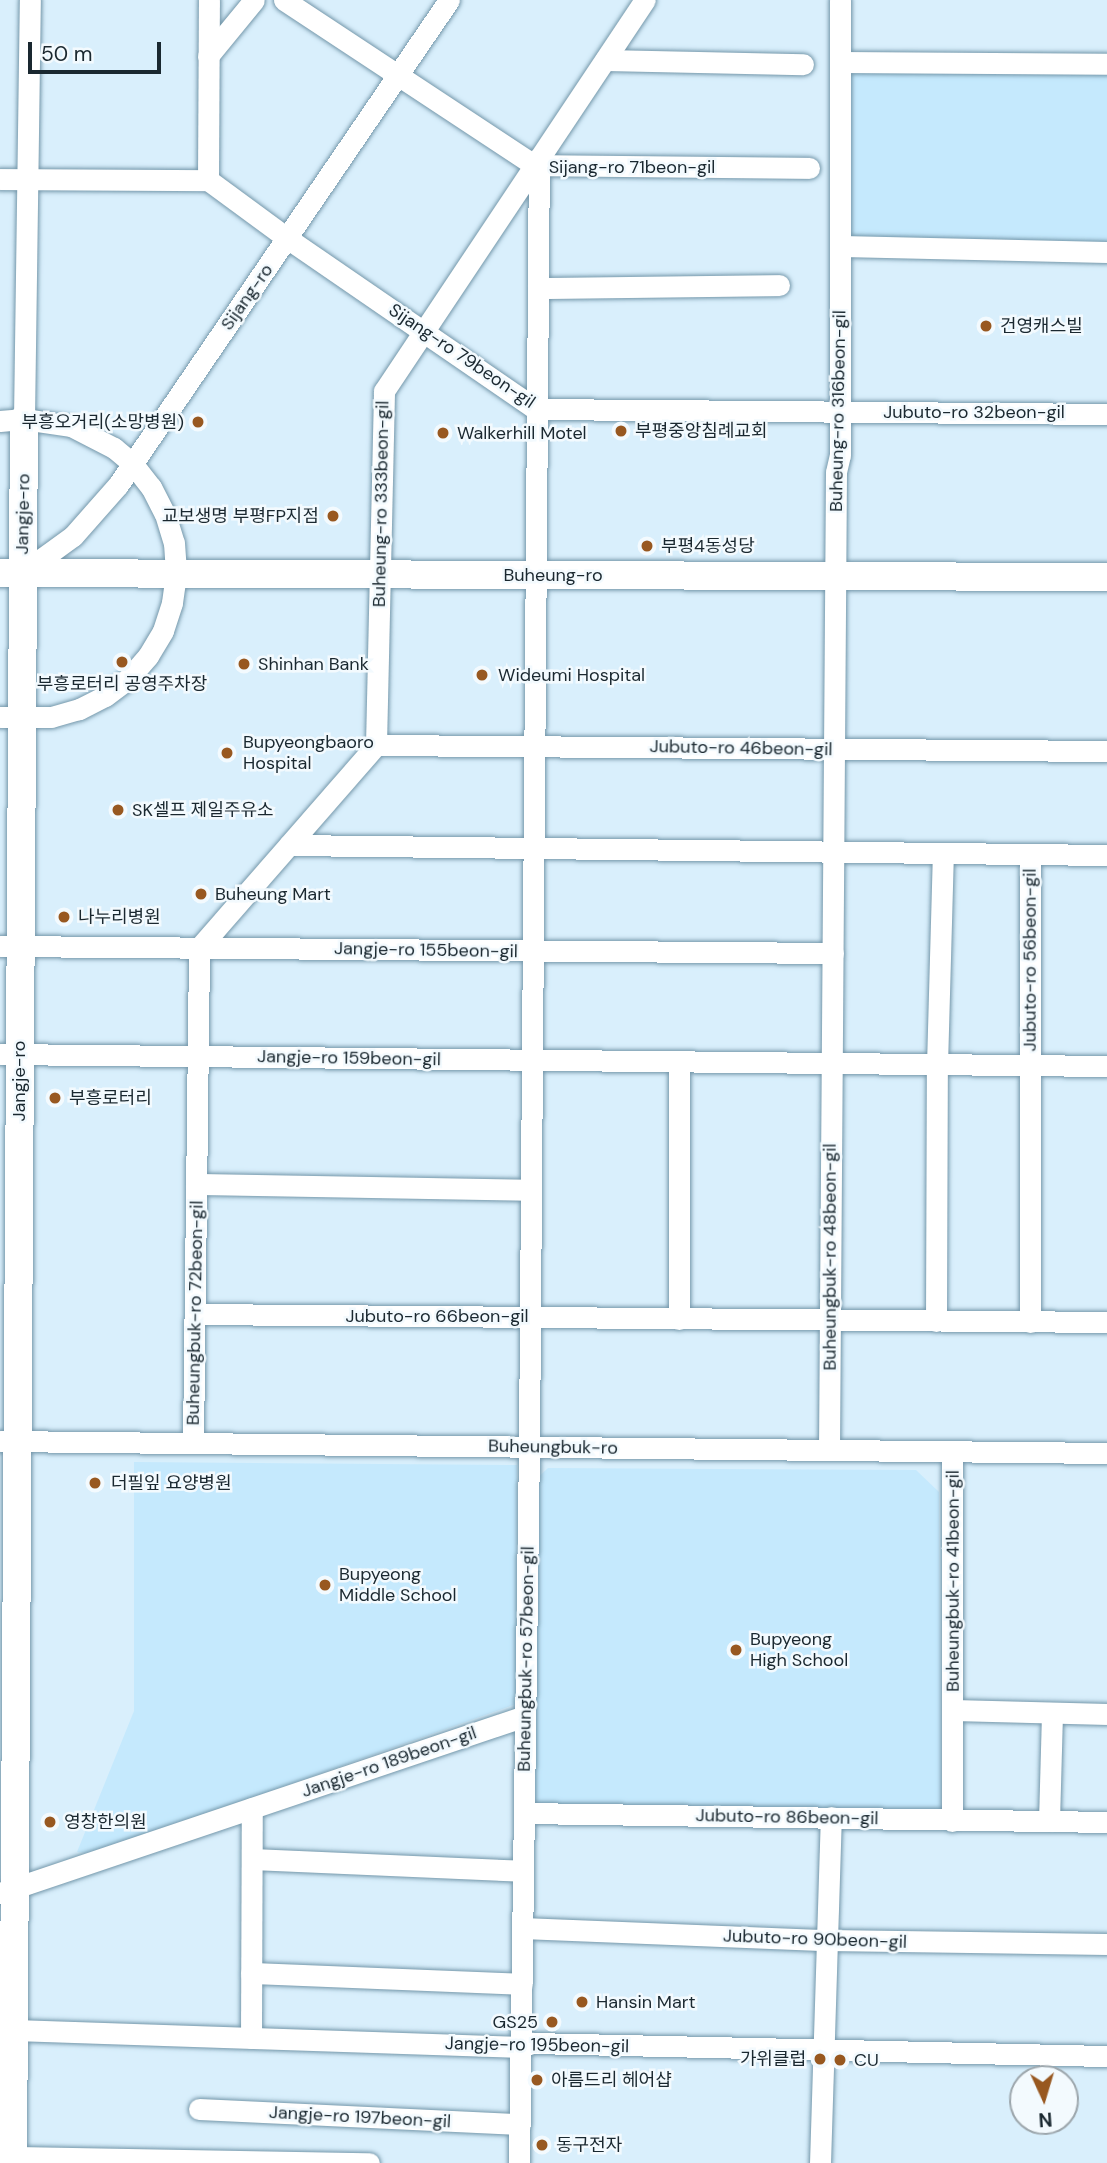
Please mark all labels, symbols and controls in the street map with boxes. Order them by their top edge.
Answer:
scale bar [32,28,164,72]
text: 50 m [41,40,92,68]
street label: Sijang-ro 71beon-gil [549,156,715,178]
street label: Sijang-ro [216,260,278,334]
street label: Sijang-ro 79beon-gil [385,299,539,413]
street label: Buheung-ro 316beon-gil [825,310,851,512]
place label: 건영캐스빌 [1000,315,1083,337]
marker: 건영캐스빌 [978,318,994,334]
street label: Buheung-ro 333beon-gil [368,401,394,607]
street label: Jubuto-ro 32beon-gil [883,401,1065,423]
place label: 부흥오거리(소망병원) [22,411,184,433]
marker: 부흥오거리(소망병원) [190,414,206,430]
place label: 부평중앙침례교회 [635,420,767,442]
place label: Walkerhill Motel [457,422,587,444]
marker: 부평중앙침례교회 [613,423,629,439]
marker: Walkerhill Motel [435,425,451,441]
street label: Jangje-ro [11,473,35,555]
place label: 교보생명 부평FP지점 [162,505,319,527]
marker: 교보생명 부평FP지점 [325,508,341,524]
place label: 부평4동성당 [661,535,755,557]
marker: 부평4동성당 [639,538,655,554]
street label: Buheung-ro [503,564,603,586]
place label: Shinhan Bank [258,653,369,675]
marker: 부흥로터리 공영주차장 [114,654,130,670]
marker: Shinhan Bank [236,656,252,672]
place label: Wideumi Hospital [498,664,645,686]
marker: Wideumi Hospital [472,665,492,685]
place label: 부흥로터리 공영주차장 [37,673,207,695]
place label: Bupyeongbaoro Hospital [243,732,374,774]
street label: Jubuto-ro 46beon-gil [649,736,833,760]
marker: Bupyeongbaoro Hospital [217,743,237,763]
place label: SK셀프 제일주유소 [132,799,274,821]
marker: SK셀프 제일주유소 [110,802,126,818]
street label: Jubuto-ro 56beon-gil [1019,869,1041,1051]
place label: Buheung Mart [215,883,331,905]
marker: Buheung Mart [193,886,209,902]
place label: 나누리병원 [78,906,161,928]
marker: 나누리병원 [56,909,72,925]
street label: Jangje-ro 155beon-gil [334,938,518,962]
street label: Jangje-ro [8,1041,30,1121]
street label: Jangje-ro 159beon-gil [257,1046,441,1070]
place label: 부흥로터리 [69,1087,152,1109]
marker: 부흥로터리 [47,1090,63,1106]
street label: Buheungbuk-ro 48beon-gil [819,1143,841,1371]
street label: Buheungbuk-ro 72beon-gil [182,1200,208,1426]
street label: Jubuto-ro 66beon-gil [345,1305,529,1327]
street label: Buheungbuk-ro [488,1435,618,1459]
street label: Buheungbuk-ro 41beon-gil [942,1470,964,1692]
place label: 더필잎 요양병원 [111,1472,232,1494]
marker: 더필잎 요양병원 [85,1473,105,1493]
street label: Buheungbuk-ro 57beon-gil [513,1546,539,1772]
place label: Bupyeong Middle School [339,1564,457,1606]
marker: Bupyeong Middle School [317,1577,333,1593]
place label: Bupyeong High School [750,1629,848,1672]
marker: Bupyeong High School [728,1642,744,1658]
street label: Jangje-ro 189beon-gil [299,1722,479,1802]
street label: Jubuto-ro 86beon-gil [695,1805,879,1829]
place label: 영창한의원 [64,1811,147,1833]
marker: 영창한의원 [42,1814,58,1830]
street label: Jubuto-ro 90beon-gil [723,1925,907,1953]
place label: Hansin Mart [596,1991,696,2013]
marker: Hansin Mart [574,1994,590,2010]
place label: GS25 [493,2011,538,2033]
marker: GS25 [544,2014,560,2030]
street label: Jangje-ro 195beon-gil [445,2033,629,2057]
place label: 가위클럽 [740,2048,806,2070]
place label: CU [854,2049,879,2071]
marker: 가위클럽 [812,2051,828,2067]
marker: CU [832,2052,848,2068]
north arrow [1009,2065,1079,2135]
place label: 아름드리 헤어샵 [551,2069,672,2091]
marker: 아름드리 헤어샵 [529,2072,545,2088]
street label: Jangje-ro 197beon-gil [268,2101,452,2133]
text: N [1038,2106,1053,2132]
place label: 동구전자 [556,2134,622,2156]
marker: 동구전자 [534,2137,550,2153]

